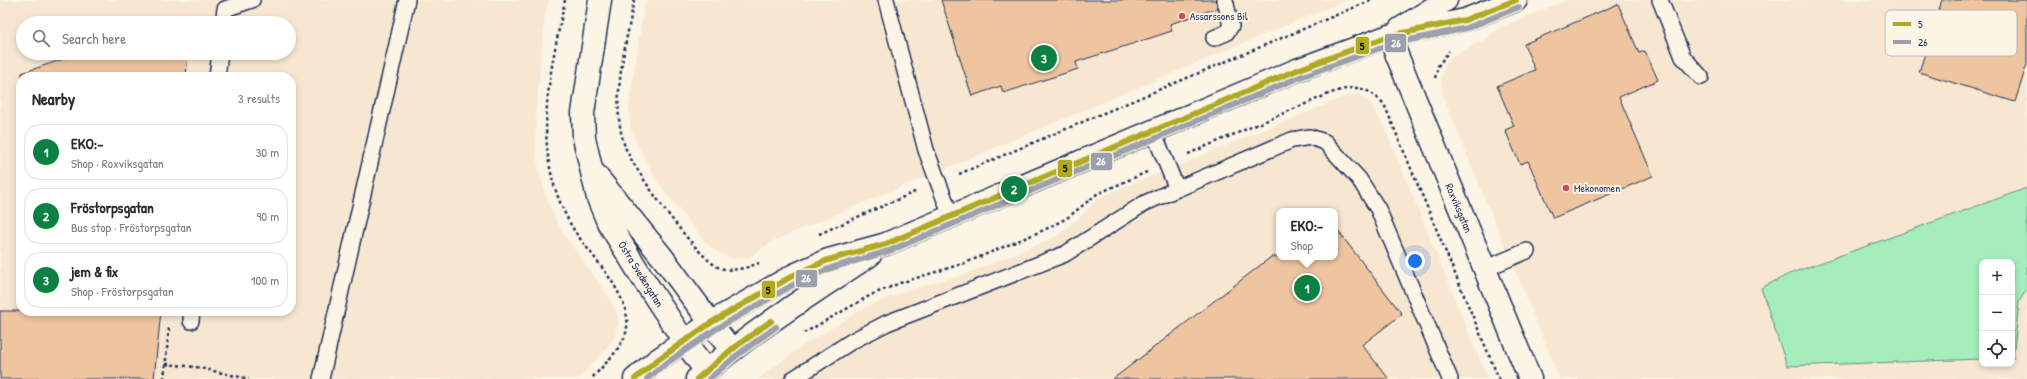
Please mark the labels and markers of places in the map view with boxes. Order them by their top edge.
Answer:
place label: Assarssons Bil [1190,9,1248,23]
marker: Assarssons Bil [1177,11,1187,21]
pin: 3 [1031,43,1057,73]
pin: 2 [1001,174,1027,204]
place label: Mekonomen [1574,181,1620,195]
marker: Mekonomen [1561,183,1571,193]
pin: 1 [1294,273,1320,303]

